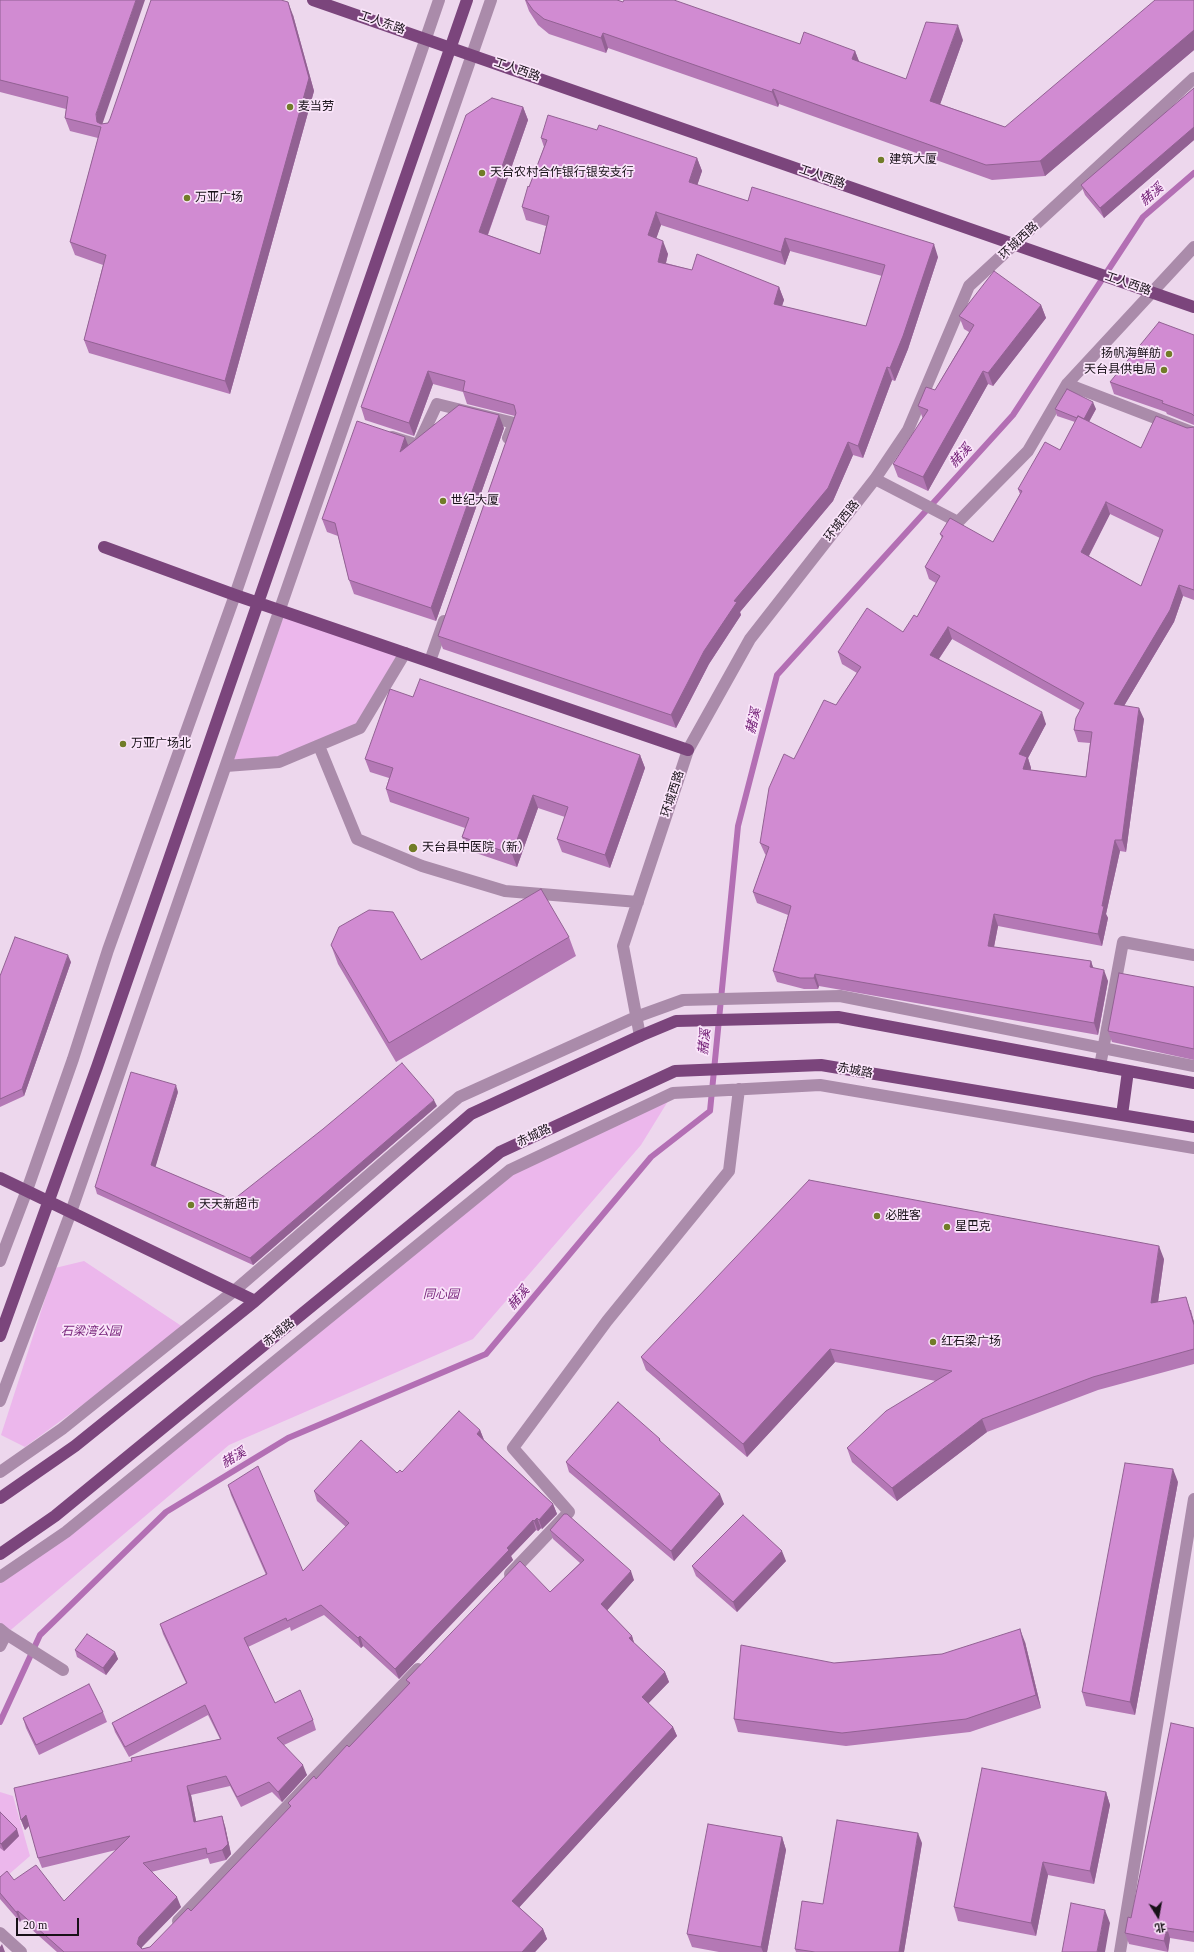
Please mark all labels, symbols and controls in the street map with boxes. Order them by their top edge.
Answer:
street label: 工人东路 [357,8,407,38]
street label: 工人西路 [492,55,542,85]
place label: 麦当劳 [298,100,334,114]
marker: 麦当劳 [285,102,295,112]
place label: 建筑大厦 [889,153,937,167]
marker: 建筑大厦 [876,155,886,165]
street label: 工人西路 [797,162,847,192]
place label: 天台农村合作银行银安支行 [490,166,634,180]
marker: 天台农村合作银行银安支行 [477,168,487,178]
water label: 赭溪 [1137,181,1167,209]
place label: 万亚广场 [195,191,243,205]
marker: 万亚广场 [182,193,192,203]
street label: 环城西路 [997,219,1041,263]
street label: 工人西路 [1103,269,1153,299]
place label: 扬帆海鲜舫 [1101,347,1161,361]
marker: 扬帆海鲜舫 [1164,349,1174,359]
place label: 天台县供电局 [1084,363,1156,377]
marker: 天台县供电局 [1159,365,1169,375]
water label: 赭溪 [947,441,975,471]
place label: 世纪大厦 [451,494,499,508]
marker: 世纪大厦 [438,496,448,506]
street label: 环城西路 [822,498,862,544]
water label: 赭溪 [743,706,765,736]
place label: 万亚广场北 [131,737,191,751]
marker: 万亚广场北 [118,739,128,749]
street label: 环城西路 [659,769,687,819]
place label: 天台县中医院（新） [422,841,530,855]
marker: 天台县中医院（新） [407,842,419,854]
water label: 赭溪 [696,1028,714,1056]
street label: 赤城路 [836,1061,874,1081]
street label: 赤城路 [515,1122,553,1150]
place label: 天天新超市 [199,1198,259,1212]
marker: 天天新超市 [186,1200,196,1210]
place label: 必胜客 [885,1209,921,1223]
marker: 必胜客 [872,1211,882,1221]
place label: 星巴克 [955,1220,991,1234]
marker: 星巴克 [942,1222,952,1232]
water label: 赭溪 [505,1283,533,1313]
park label: 同心园 [423,1288,459,1302]
street label: 赤城路 [260,1316,298,1350]
park label: 石梁湾公园 [61,1325,121,1339]
place label: 红石梁广场 [941,1335,1001,1349]
marker: 红石梁广场 [928,1337,938,1347]
water label: 赭溪 [219,1445,249,1471]
north arrow [1138,1896,1178,1936]
scale bar [18,1910,81,1936]
text: 20 m [23,1918,47,1932]
text: 北 [1154,1921,1167,1935]

